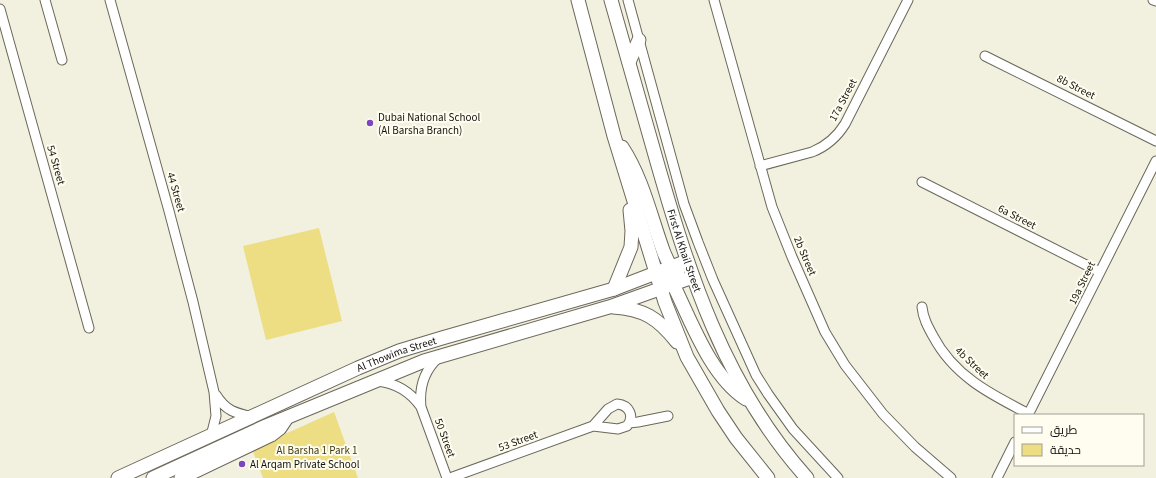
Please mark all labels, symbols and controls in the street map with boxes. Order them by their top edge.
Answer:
street label: 8b Street [1054,71,1098,103]
street label: 17a Street [826,76,861,124]
place label: Dubai National School (Al Barsha Branch) [378,110,480,138]
marker: Dubai National School (Al Barsha Branch) [365,118,375,128]
street label: 54 Street [43,143,69,187]
street label: 44 Street [163,170,189,214]
street label: 6a Street [995,201,1039,233]
street label: First Al Khail Street [664,207,706,294]
street label: 2b Street [790,234,820,278]
street label: 19a Street [1065,259,1099,307]
street label: Al Thowima Street [354,333,438,375]
street label: 4b Street [952,343,992,383]
legend [1014,414,1144,466]
street label: 50 Street [431,416,459,460]
text: طريق [1050,422,1078,439]
street label: 53 Street [496,427,540,455]
text: حديقة [1050,442,1081,459]
park label: Al Barsha 1 Park 1 [277,443,358,458]
place label: Al Arqam Private School [250,457,360,472]
marker: Al Arqam Private School [237,459,247,469]

